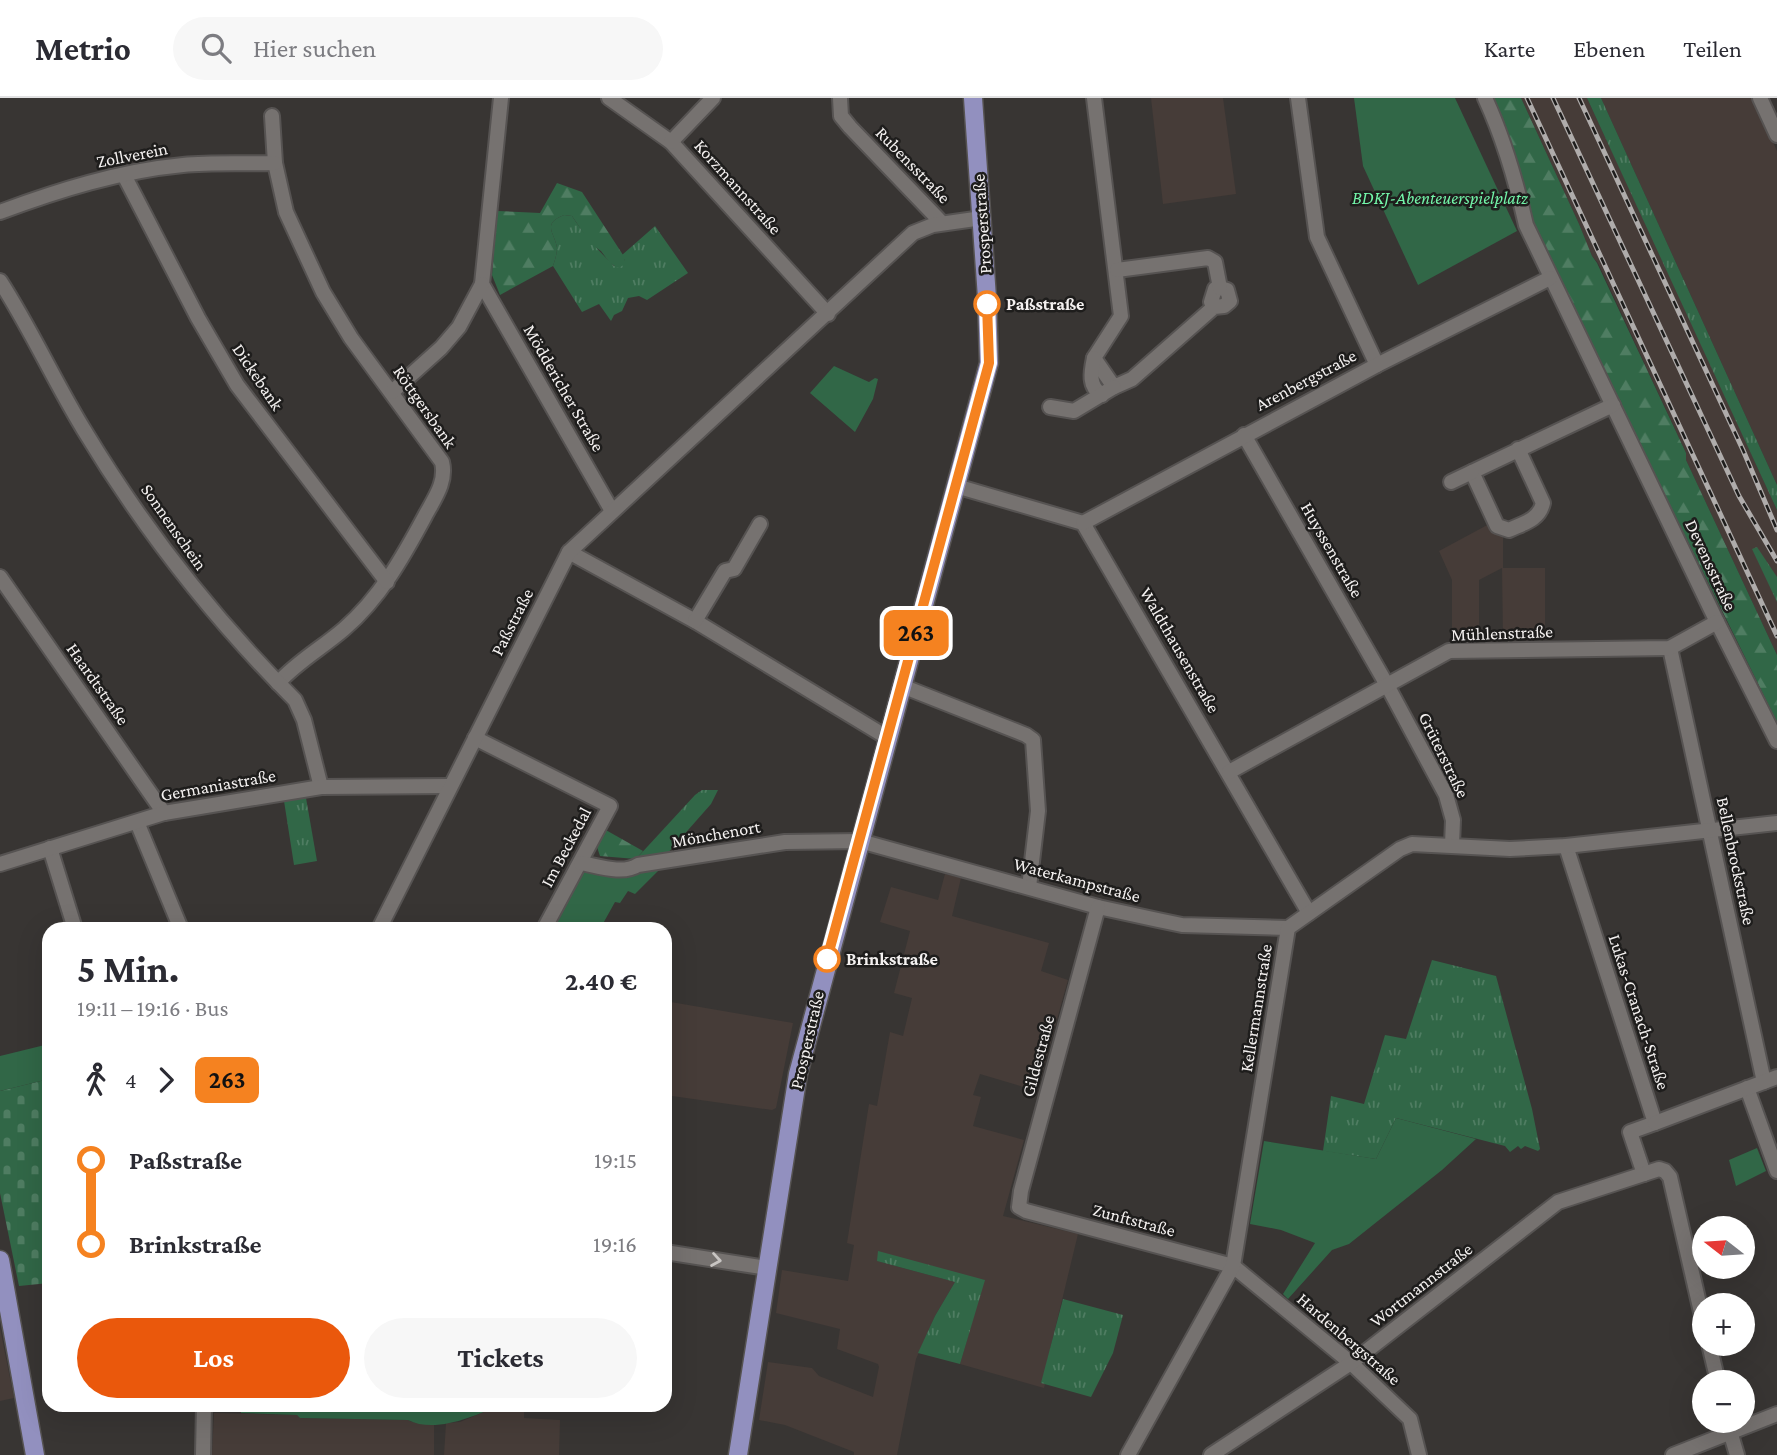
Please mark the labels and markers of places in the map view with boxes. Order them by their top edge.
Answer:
marker: Paßstraße [974,291,1000,317]
place label: Paßstraße [1006,294,1084,314]
marker: Brinkstraße [814,946,840,972]
place label: Brinkstraße [846,949,938,969]

